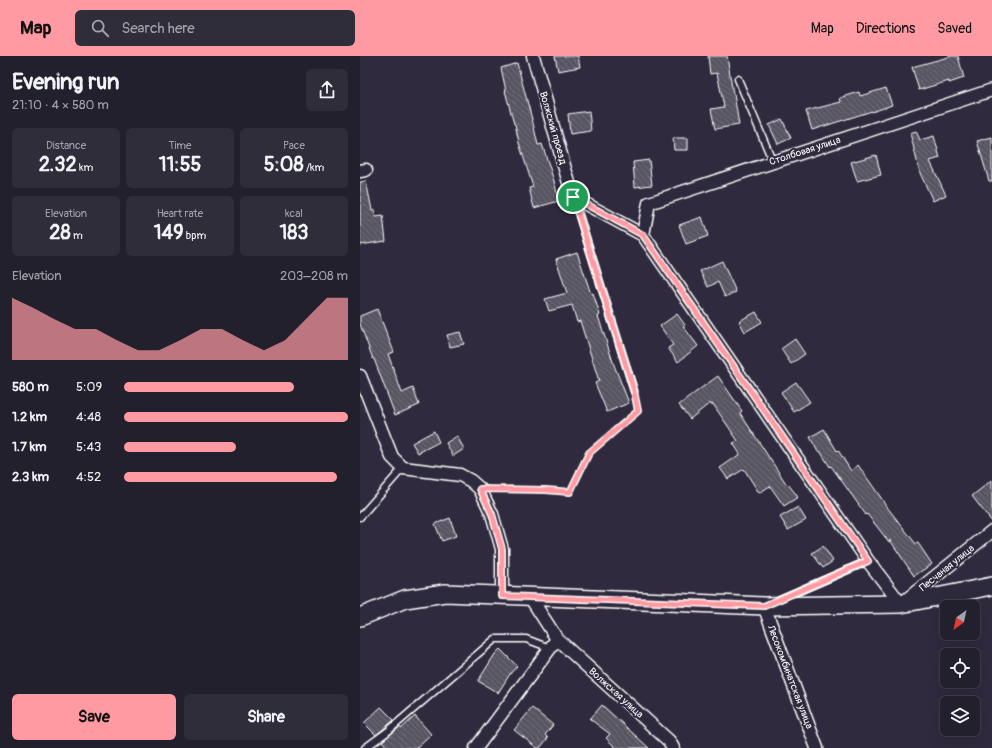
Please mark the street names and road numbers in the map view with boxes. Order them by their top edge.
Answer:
street label: Волжский проезд [537,90,569,166]
street label: Столбовая улица [768,134,842,168]
street label: Песчаная улица [917,542,977,594]
street label: Лесокомбинатская улица [764,623,815,731]
street label: Волжская улица [586,665,646,721]

